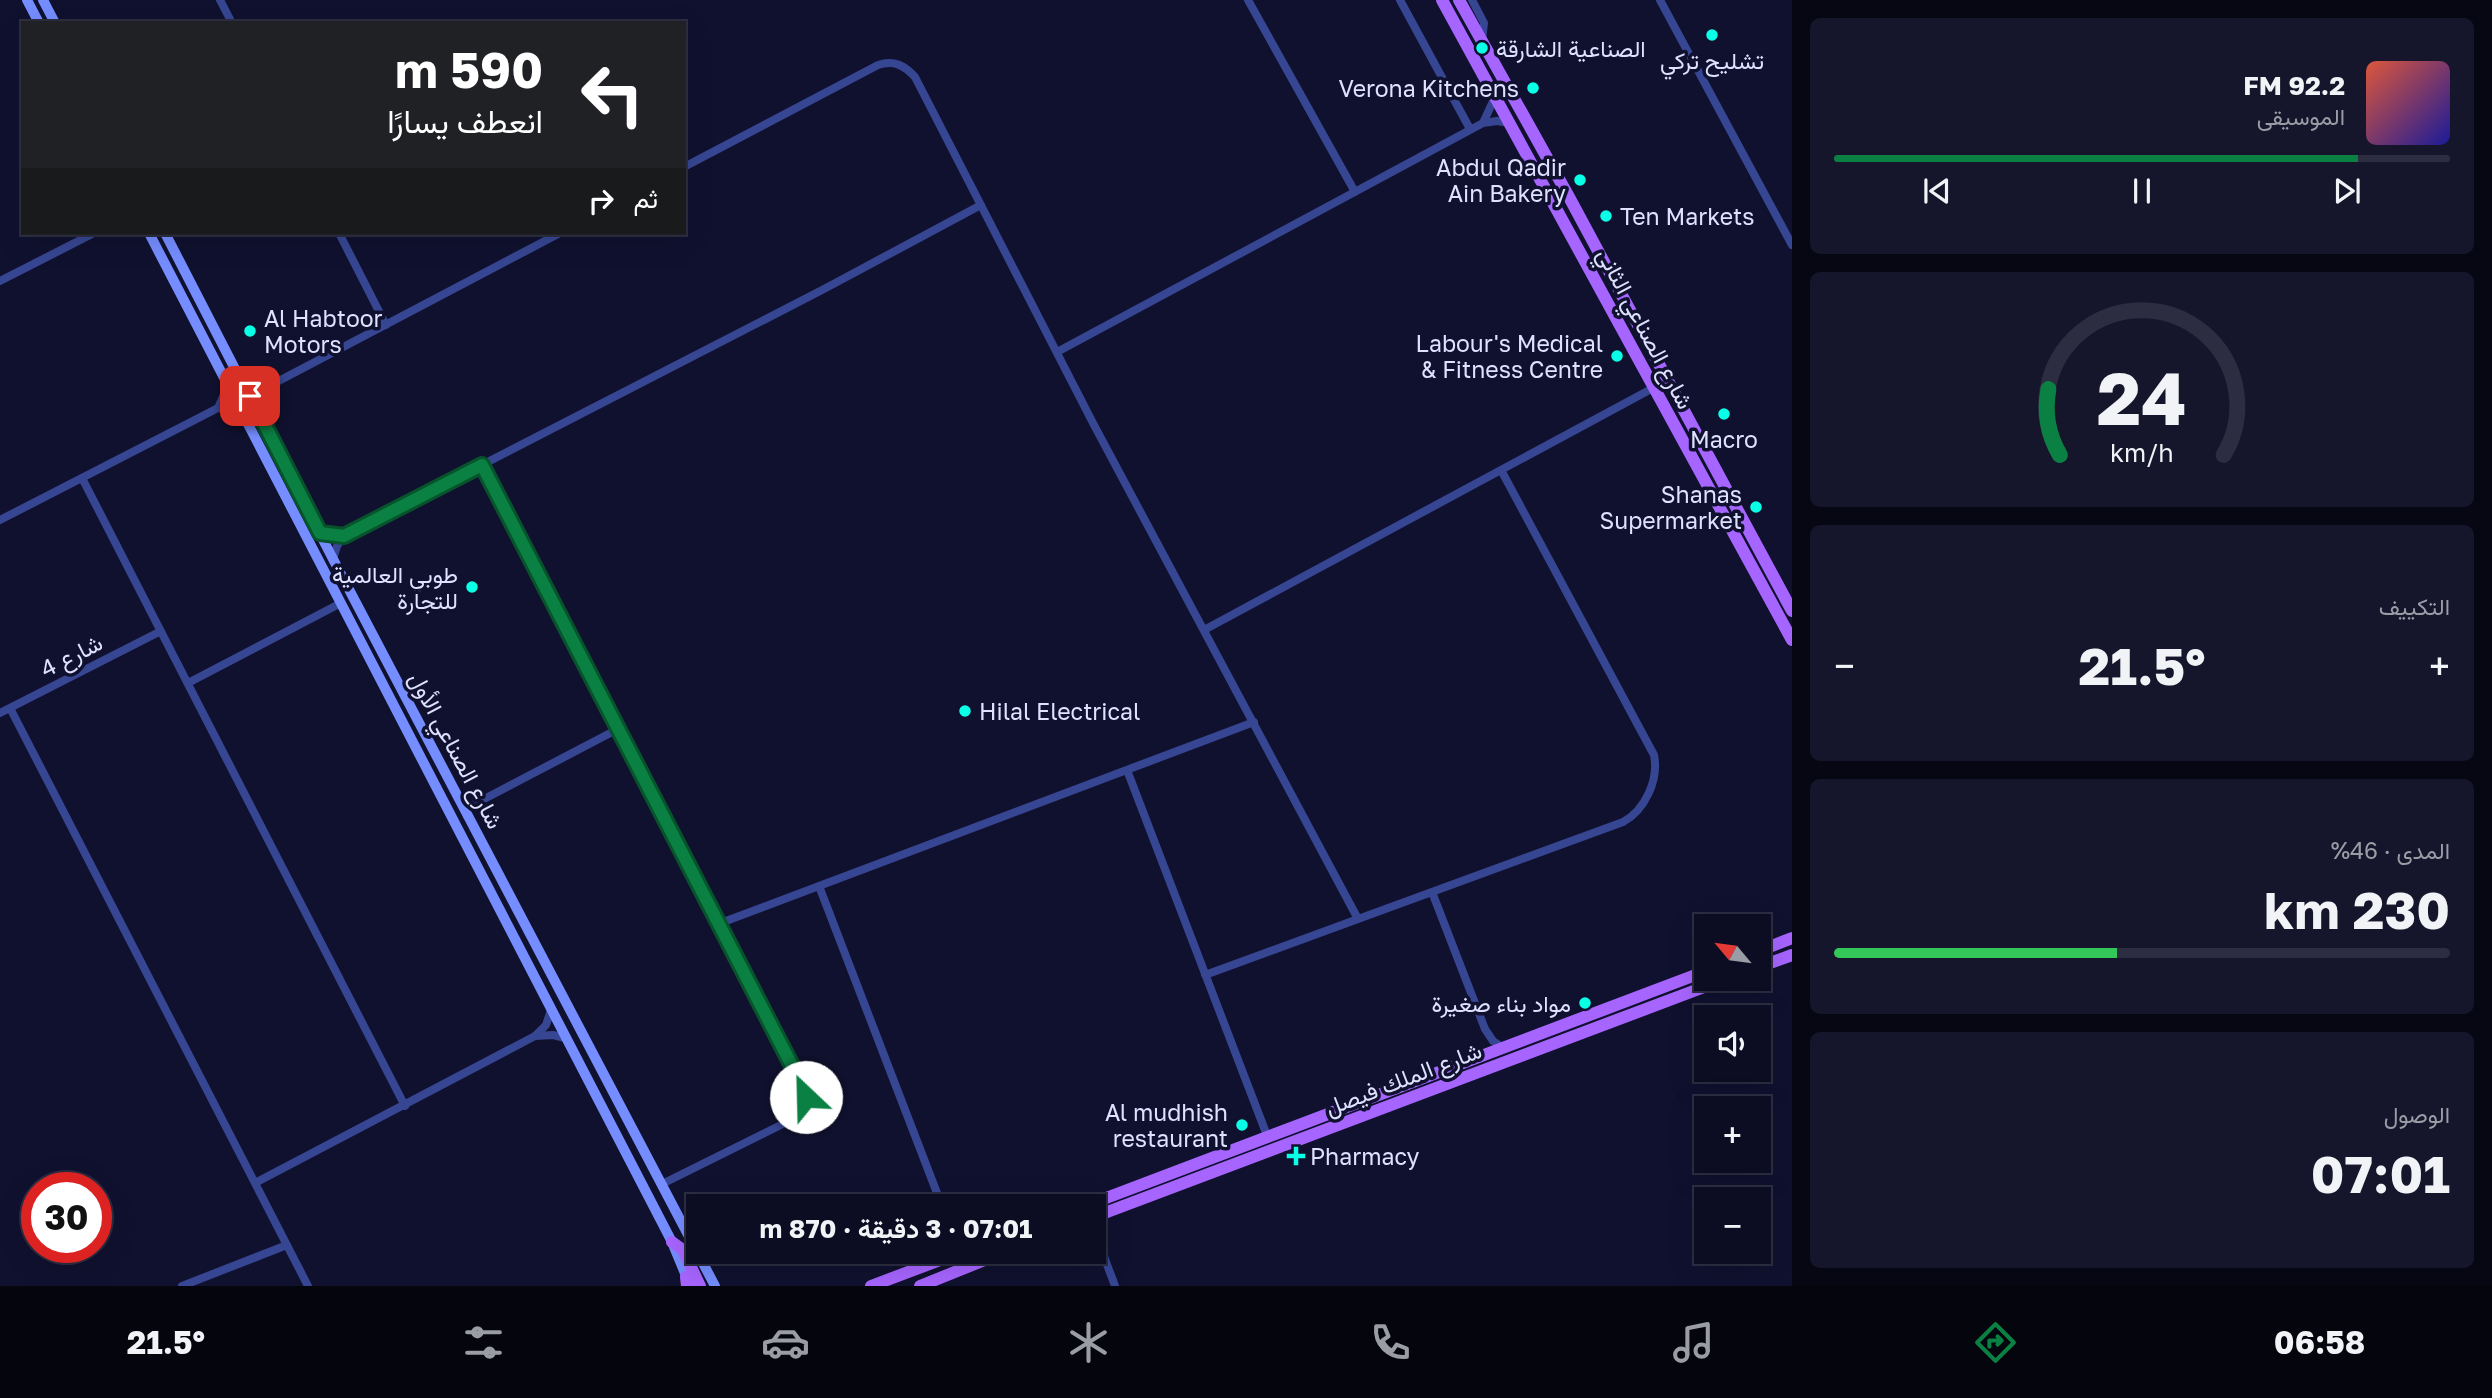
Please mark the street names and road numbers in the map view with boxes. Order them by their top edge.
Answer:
street label: شارع الصناعي الثاني [1586,243,1700,416]
street label: شارع 4 [35,628,108,685]
street label: شارع الصناعي الأول [399,667,510,836]
street label: شارع الملك فيصل [1321,1035,1486,1123]

